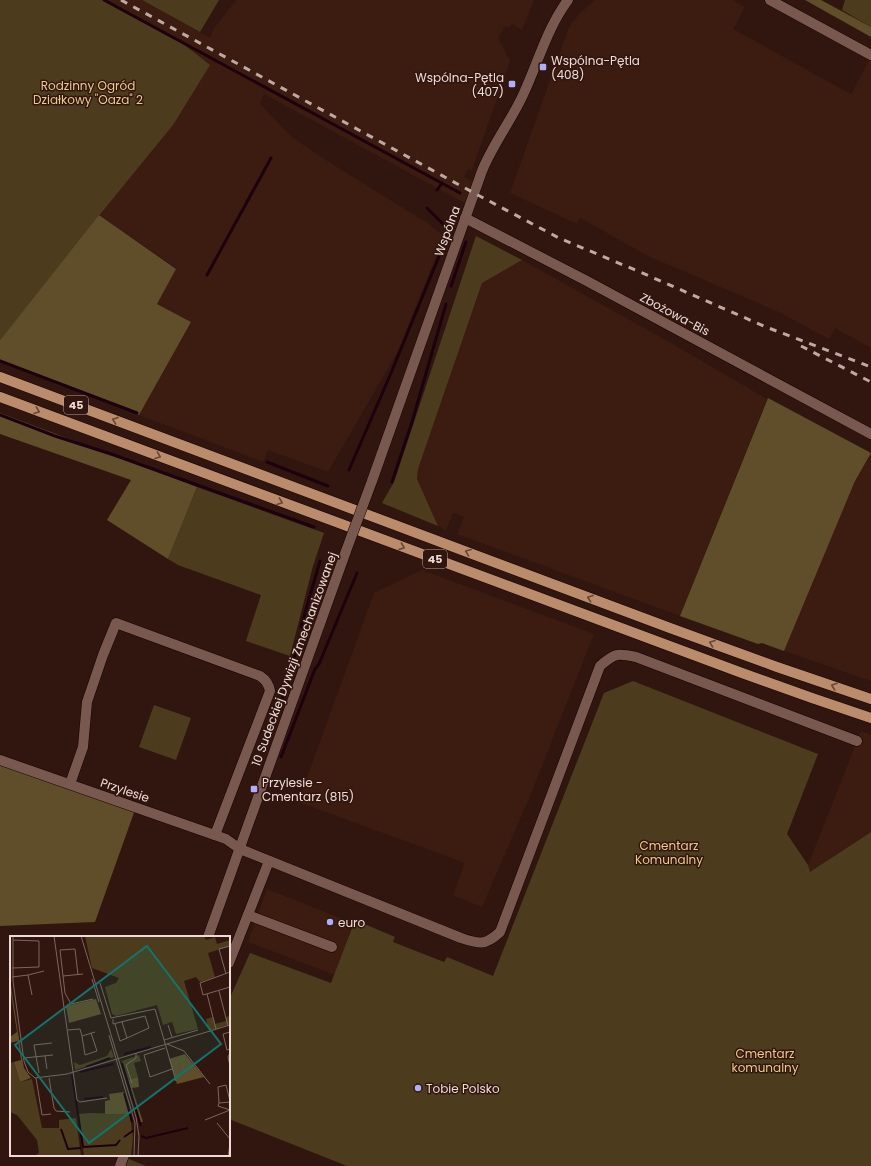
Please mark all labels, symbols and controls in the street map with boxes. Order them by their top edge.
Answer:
place label: Wspólna-Pętla (408) [551,52,640,83]
marker: Wspólna-Pętla (408) [538,62,548,72]
place label: Wspólna-Pętla (407) [415,69,504,100]
park label: Rodzinny Ogród Działkowy "Oaza" 2 [33,77,143,108]
marker: Wspólna-Pętla (407) [507,79,517,89]
street label: Wspólna [430,203,464,259]
street label: Zbożowa-Bis [637,289,713,339]
road number: 45 [64,396,88,414]
one-way arrow [33,406,40,414]
one-way arrow [112,417,119,425]
one-way arrow [155,452,162,460]
one-way arrow [277,497,284,505]
one-way arrow [399,542,406,550]
one-way arrow [465,549,472,557]
street label: 10 Sudeckiej Dywizji Zmechanizowanej [247,550,341,768]
road number: 45 [423,550,447,568]
one-way arrow [586,594,593,602]
one-way arrow [708,640,715,648]
one-way arrow [831,683,838,691]
street label: Przylesie [98,774,152,806]
place label: Przylesie - Cmentarz (815) [262,774,354,805]
marker: Przylesie - Cmentarz (815) [249,784,259,794]
park label: Cmentarz Komunalny [635,837,703,868]
place label: euro [338,914,366,931]
marker: euro [325,917,335,927]
inset map [10,936,230,1156]
park label: Cmentarz komunalny [731,1045,799,1076]
place label: Tobie Polsko [426,1080,500,1097]
marker: Tobie Polsko [413,1083,423,1093]

